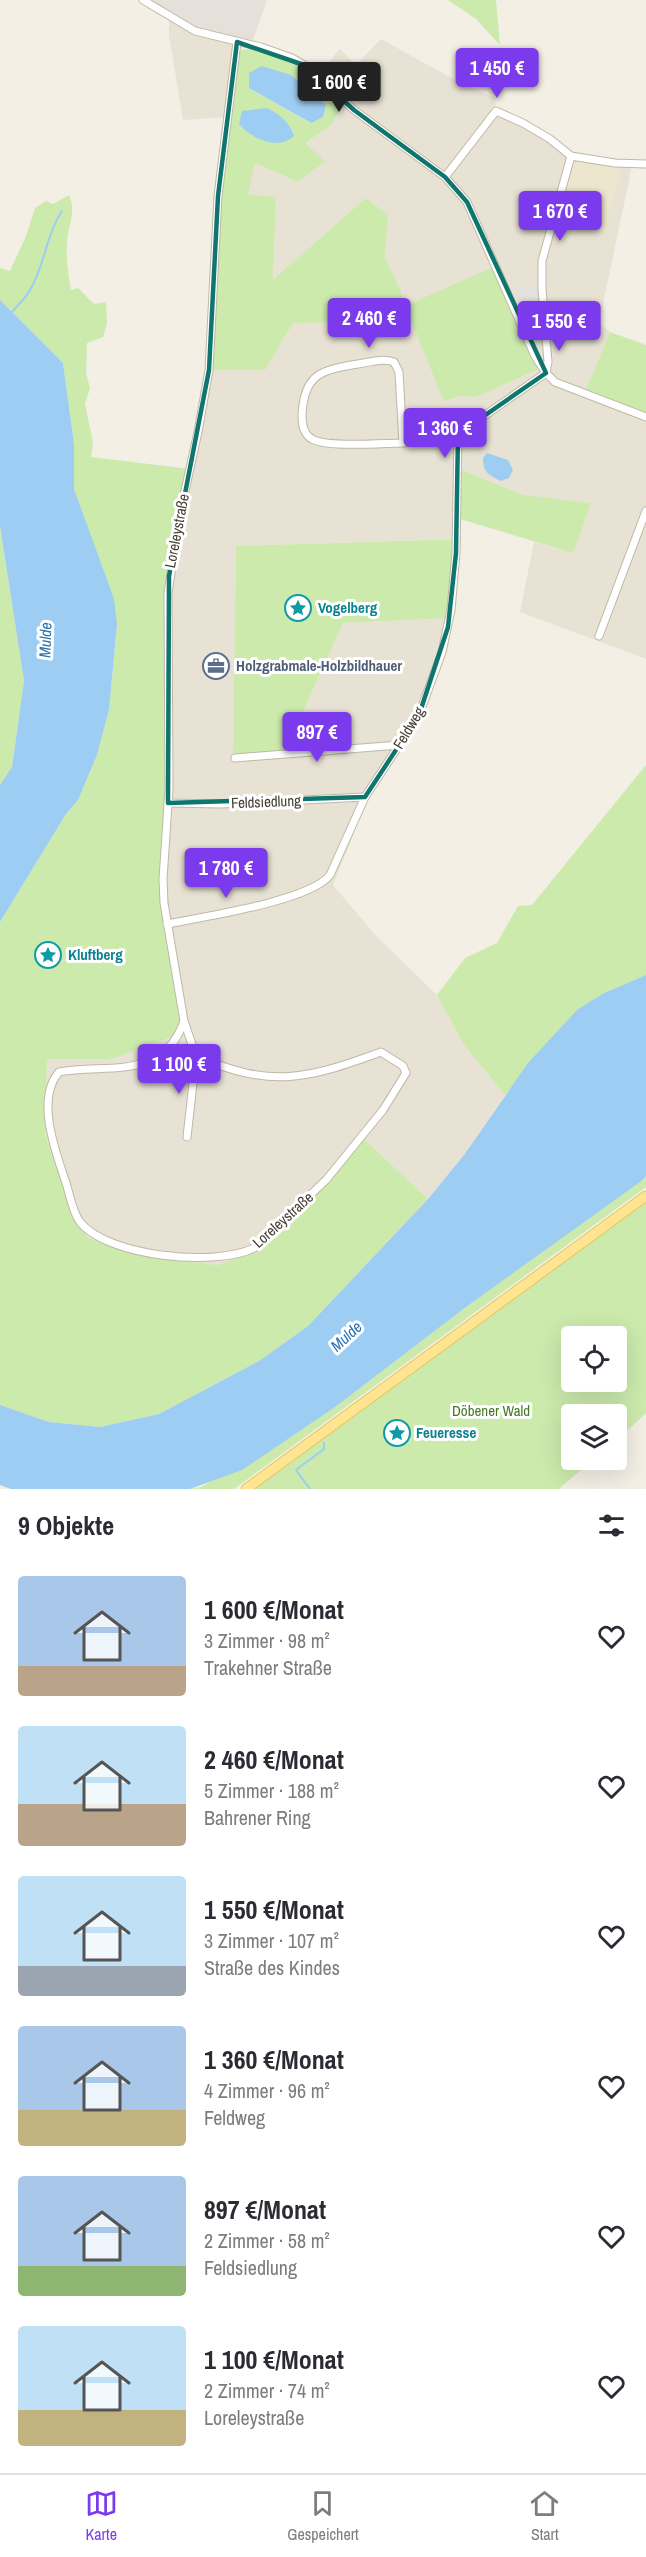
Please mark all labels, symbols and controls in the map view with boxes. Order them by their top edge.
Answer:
pin: 1 450 € [442,48,552,99]
text: 1 450 € [470,54,524,81]
pin: 1 600 € [284,62,394,113]
text: 1 600 € [312,68,366,95]
pin: 1 670 € [505,191,615,242]
text: 1 670 € [533,197,587,224]
pin: 2 460 € [314,298,424,349]
pin: 1 550 € [504,301,614,352]
text: 2 460 € [342,304,396,331]
text: 1 550 € [532,307,586,334]
pin: 1 360 € [390,408,500,459]
text: 1 360 € [418,414,472,441]
street label: Loreleystraße [159,492,194,570]
place icon: Vogelberg [283,593,313,623]
place label: Vogelberg [318,597,378,618]
water label: Mulde [33,622,57,658]
office icon: Holzgrabmale-Holzbildhauer [201,651,231,681]
place label: Holzgrabmale-Holzbildhauer [236,655,402,676]
street label: Feldweg [388,703,429,753]
pin: 897 € [275,712,359,763]
text: 897 € [296,718,338,745]
street label: Feldsiedlung [231,790,301,813]
pin: 1 780 € [171,848,281,899]
text: 1 780 € [199,854,253,881]
place icon: Kluftberg [33,940,63,970]
place label: Kluftberg [68,944,123,965]
pin: 1 100 € [124,1044,234,1095]
text: 1 100 € [152,1050,206,1077]
street label: Loreleystraße [248,1187,318,1253]
water label: Mulde [325,1316,367,1356]
map controls [561,1326,627,1470]
button: locate [561,1326,627,1392]
park label: Döbener Wald [452,1400,530,1421]
button: layers [561,1404,627,1470]
place icon: Feueresse [382,1418,412,1448]
place label: Feueresse [416,1422,476,1443]
text: 9 Objekte [18,1508,114,1543]
icon: filters [595,1509,628,1542]
text: 1 600 €/Monat [204,1592,344,1627]
icon: home [66,1600,138,1672]
icon: heart [595,1620,628,1653]
text: 3 Zimmer · 98 m² [204,1627,330,1654]
text: Trakehner Straße [204,1654,332,1681]
text: 2 460 €/Monat [204,1742,344,1777]
icon: home [66,1750,138,1822]
icon: heart [595,1770,628,1803]
text: 5 Zimmer · 188 m² [204,1777,339,1804]
text: Bahrener Ring [204,1804,311,1831]
text: 1 550 €/Monat [204,1892,344,1927]
icon: home [66,1900,138,1972]
icon: heart [595,1920,628,1953]
text: 3 Zimmer · 107 m² [204,1927,339,1954]
text: Straße des Kindes [204,1954,340,1981]
text: 1 360 €/Monat [204,2042,344,2077]
icon: home [66,2050,138,2122]
icon: heart [595,2070,628,2103]
text: 4 Zimmer · 96 m² [204,2077,330,2104]
text: Feldweg [204,2104,265,2131]
text: 897 €/Monat [204,2192,326,2227]
icon: home [66,2200,138,2272]
icon: heart [595,2220,628,2253]
text: 2 Zimmer · 58 m² [204,2227,330,2254]
text: Feldsiedlung [204,2254,297,2281]
text: 1 100 €/Monat [204,2342,344,2377]
icon: home [66,2350,138,2422]
icon: heart [595,2370,628,2403]
text: 2 Zimmer · 74 m² [204,2377,330,2404]
text: Loreleystraße [204,2404,304,2431]
tab: Karte [85,2487,118,2545]
tab: Gespeichert [287,2487,359,2545]
tab: Start [528,2487,561,2545]

